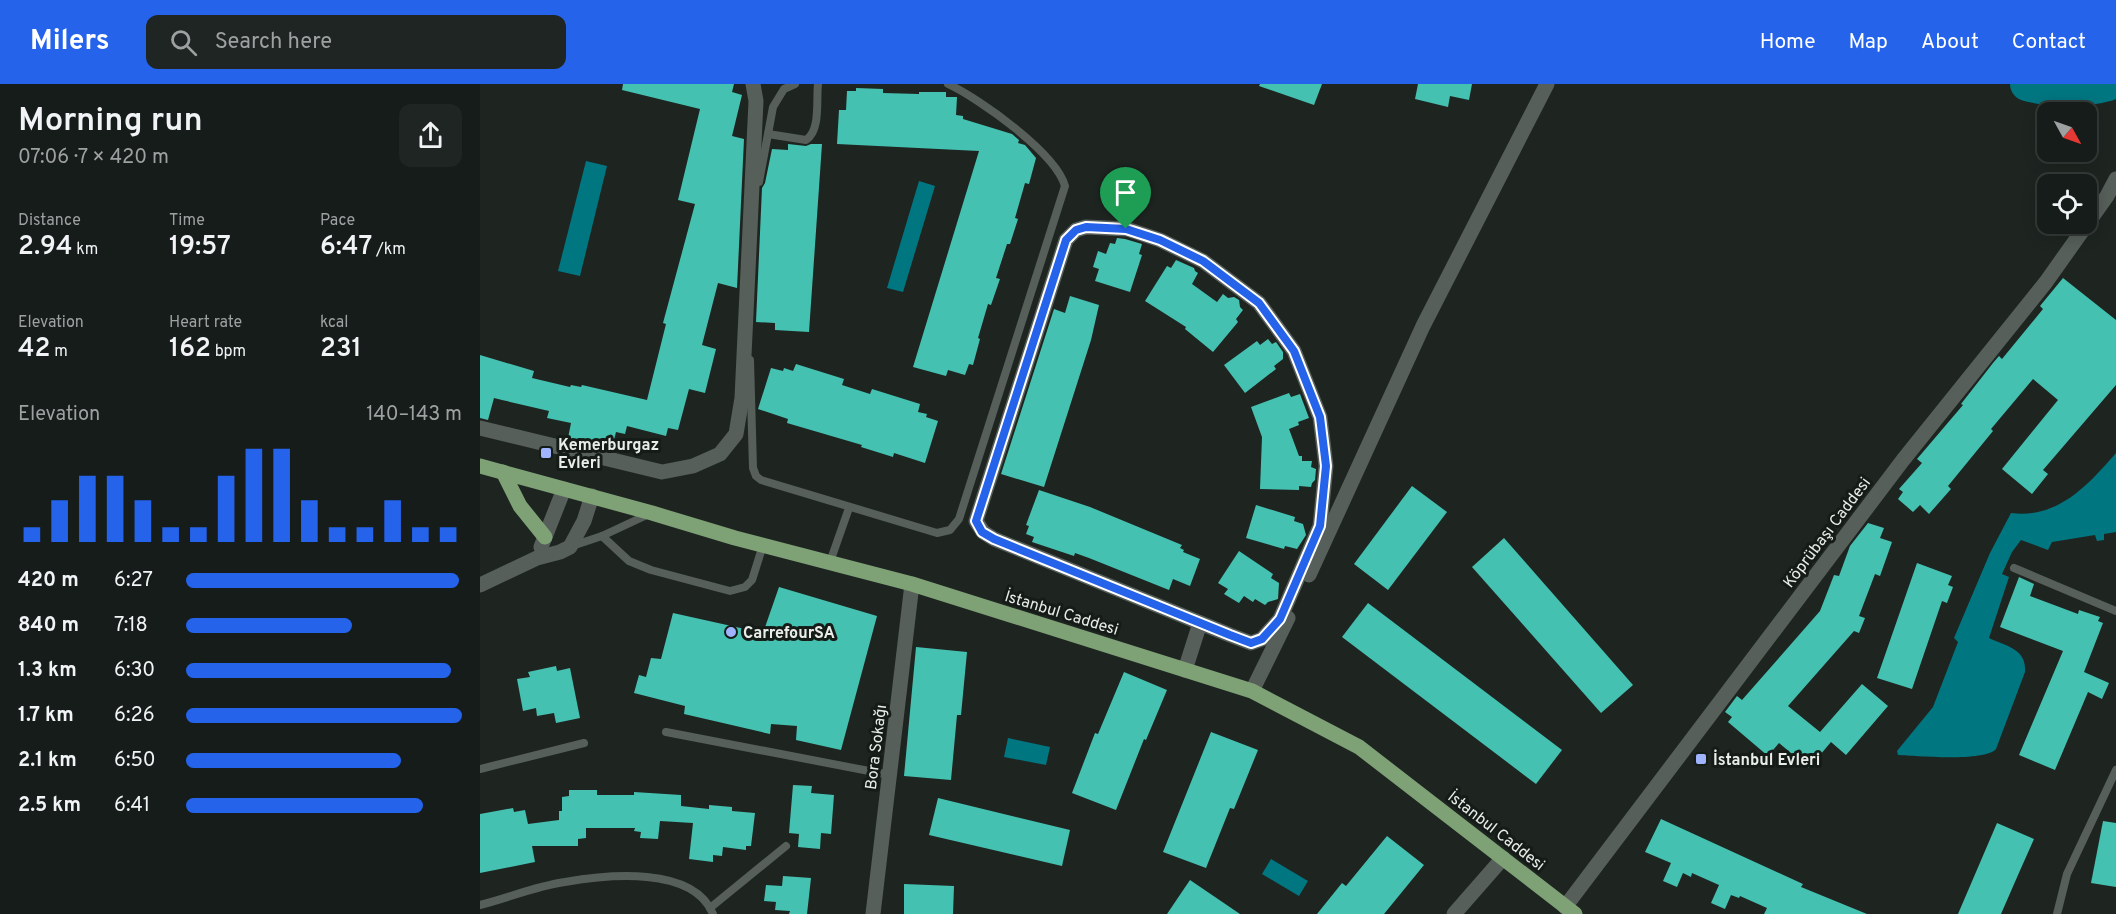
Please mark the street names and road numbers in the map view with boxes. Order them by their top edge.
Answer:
street label: Köprübaşı Caddesi [1779,474,1876,592]
street label: İstanbul Caddesi [1002,586,1121,641]
street label: Bora Sokağı [862,703,892,791]
street label: İstanbul Caddesi [1443,787,1549,876]

